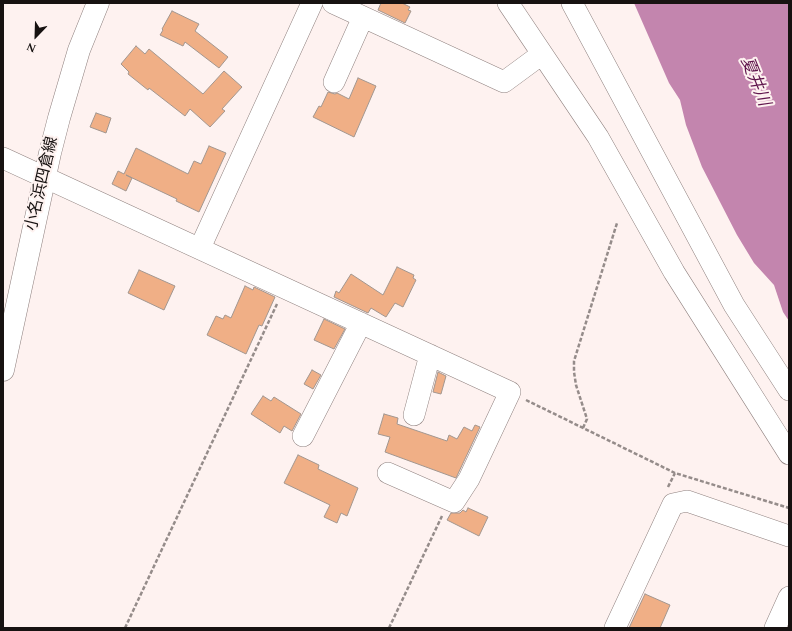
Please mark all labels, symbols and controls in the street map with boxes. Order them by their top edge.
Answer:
north arrow [16,16,56,56]
text: N [24,38,39,57]
water label: 夏井川 [735,55,773,109]
street label: 小名浜四倉線 [23,135,63,233]

